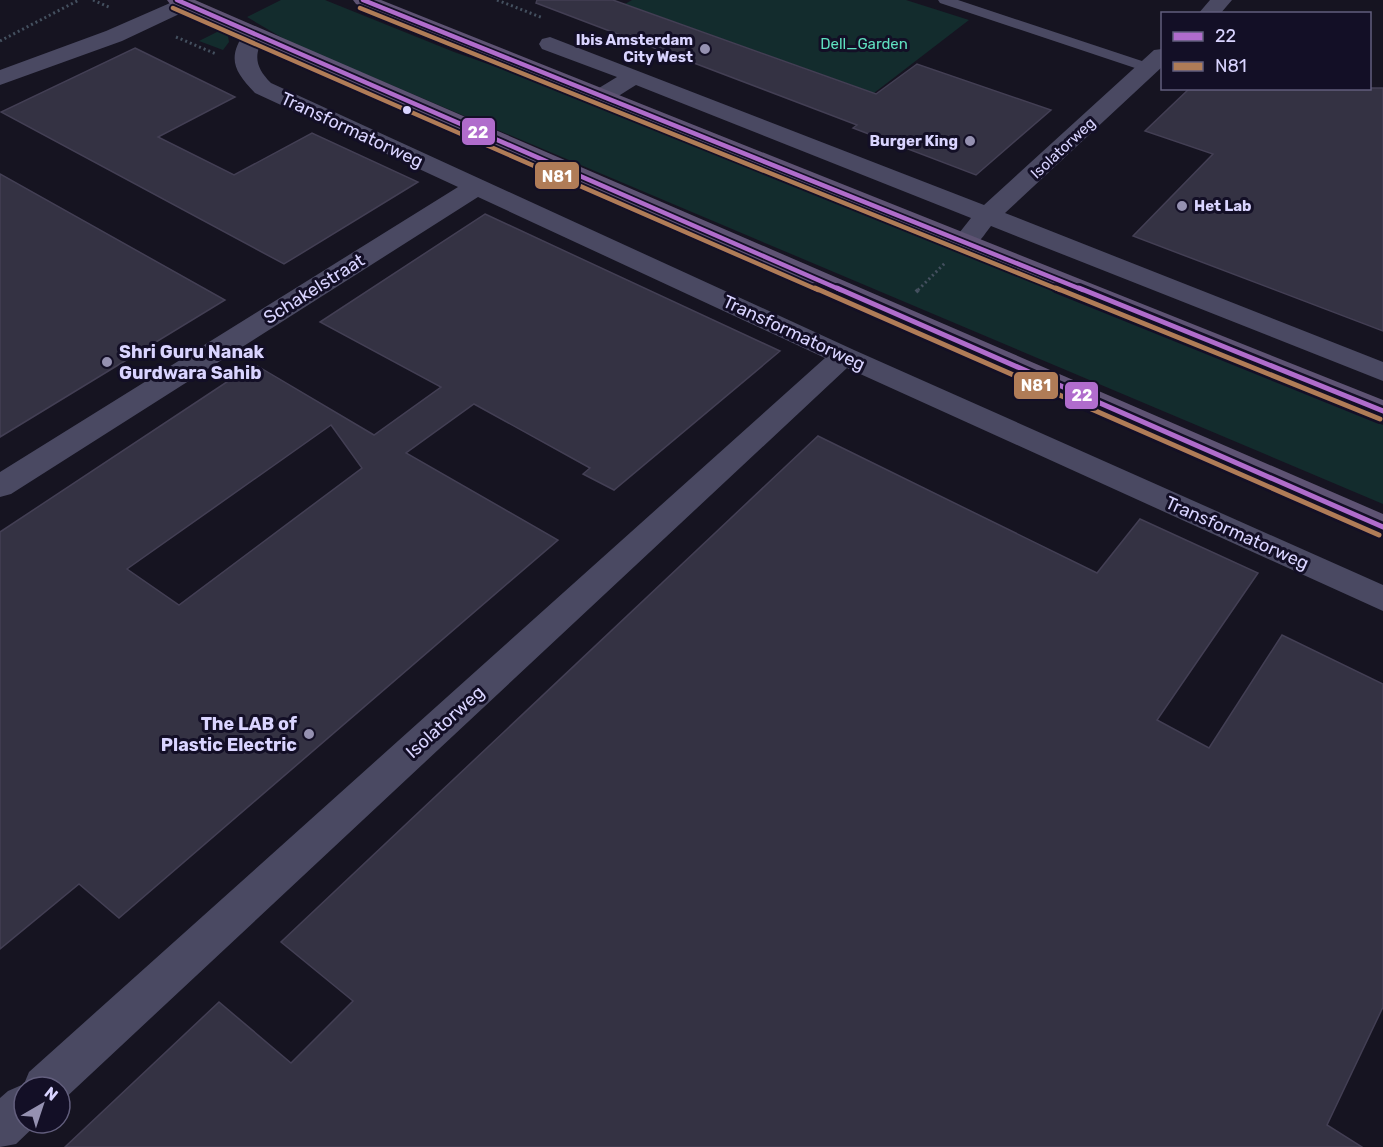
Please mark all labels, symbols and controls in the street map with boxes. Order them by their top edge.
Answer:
legend [1161,12,1371,90]
text: 22 [1215,25,1236,47]
place label: Ibis Amsterdam City West [576,31,693,66]
park label: Dell_Garden [820,35,908,53]
marker: Ibis Amsterdam City West [698,42,712,56]
text: N81 [1215,55,1247,77]
street label: Transformatorweg [277,87,427,173]
unlabelled marker [401,104,413,116]
street label: Isolatorweg [1027,114,1099,182]
line badge: 22 [461,117,496,146]
text: 22 [468,123,488,142]
place label: Burger King [870,132,958,150]
marker: Burger King [963,134,977,148]
line badge: N81 [534,161,580,190]
text: N81 [542,167,572,186]
place label: Het Lab [1194,197,1252,215]
marker: Het Lab [1175,199,1189,213]
street label: Schakelstraat [259,249,369,329]
street label: Transformatorweg [719,290,869,376]
place label: Shri Guru Nanak Gurdwara Sahib [119,341,265,384]
marker: Shri Guru Nanak Gurdwara Sahib [100,355,114,369]
line badge: N81 [1013,371,1059,400]
text: N81 [1021,376,1051,395]
line badge: 22 [1064,381,1099,410]
text: 22 [1072,386,1092,405]
street label: Transformatorweg [1162,491,1312,575]
street label: Isolatorweg [401,681,489,763]
place label: The LAB of Plastic Electric [161,713,297,756]
marker: The LAB of Plastic Electric [302,727,316,741]
north arrow [12,1075,72,1135]
text: N [41,1083,62,1105]

